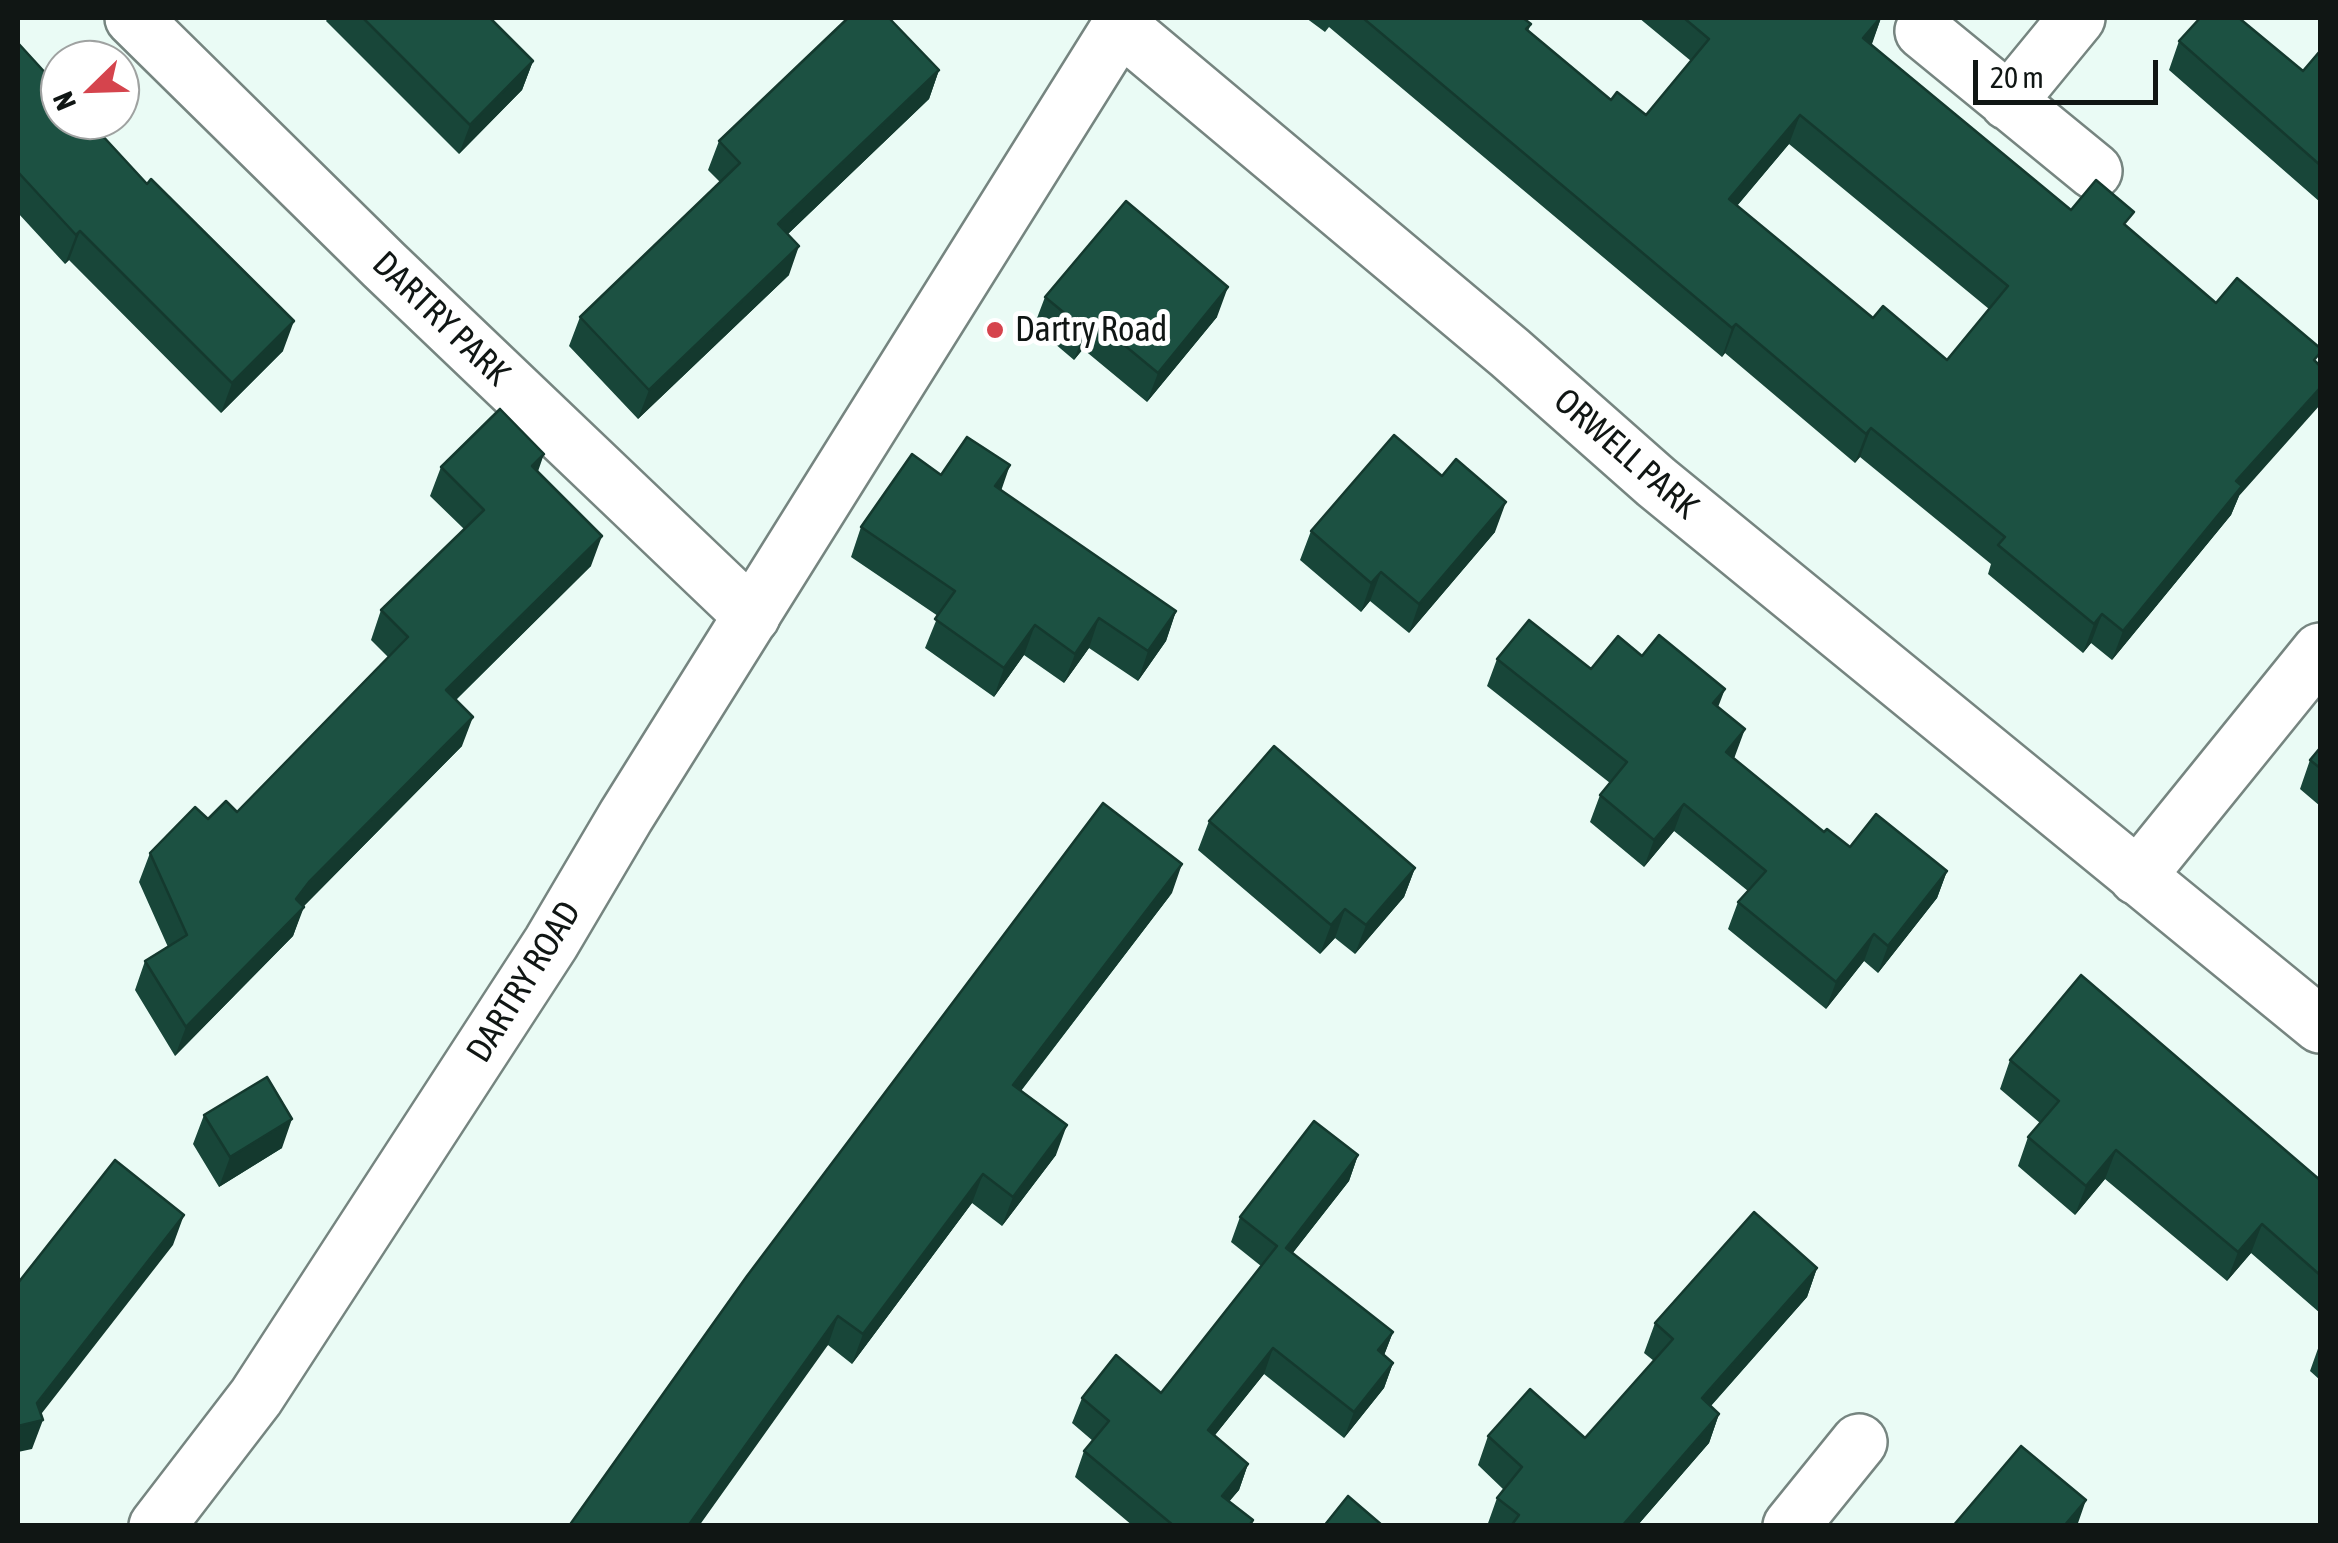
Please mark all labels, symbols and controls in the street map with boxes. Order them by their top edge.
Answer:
north arrow [40,40,140,140]
scale bar [1978,40,2163,102]
text: 20 m [1990,60,2044,94]
text: N [46,87,82,115]
street label: DARTRY PARK [364,243,518,395]
place label: Dartry Road [1015,309,1167,351]
marker: Dartry Road [984,319,1006,341]
street label: ORWELL PARK [1545,380,1707,528]
street label: DARTRY ROAD [458,894,590,1070]

